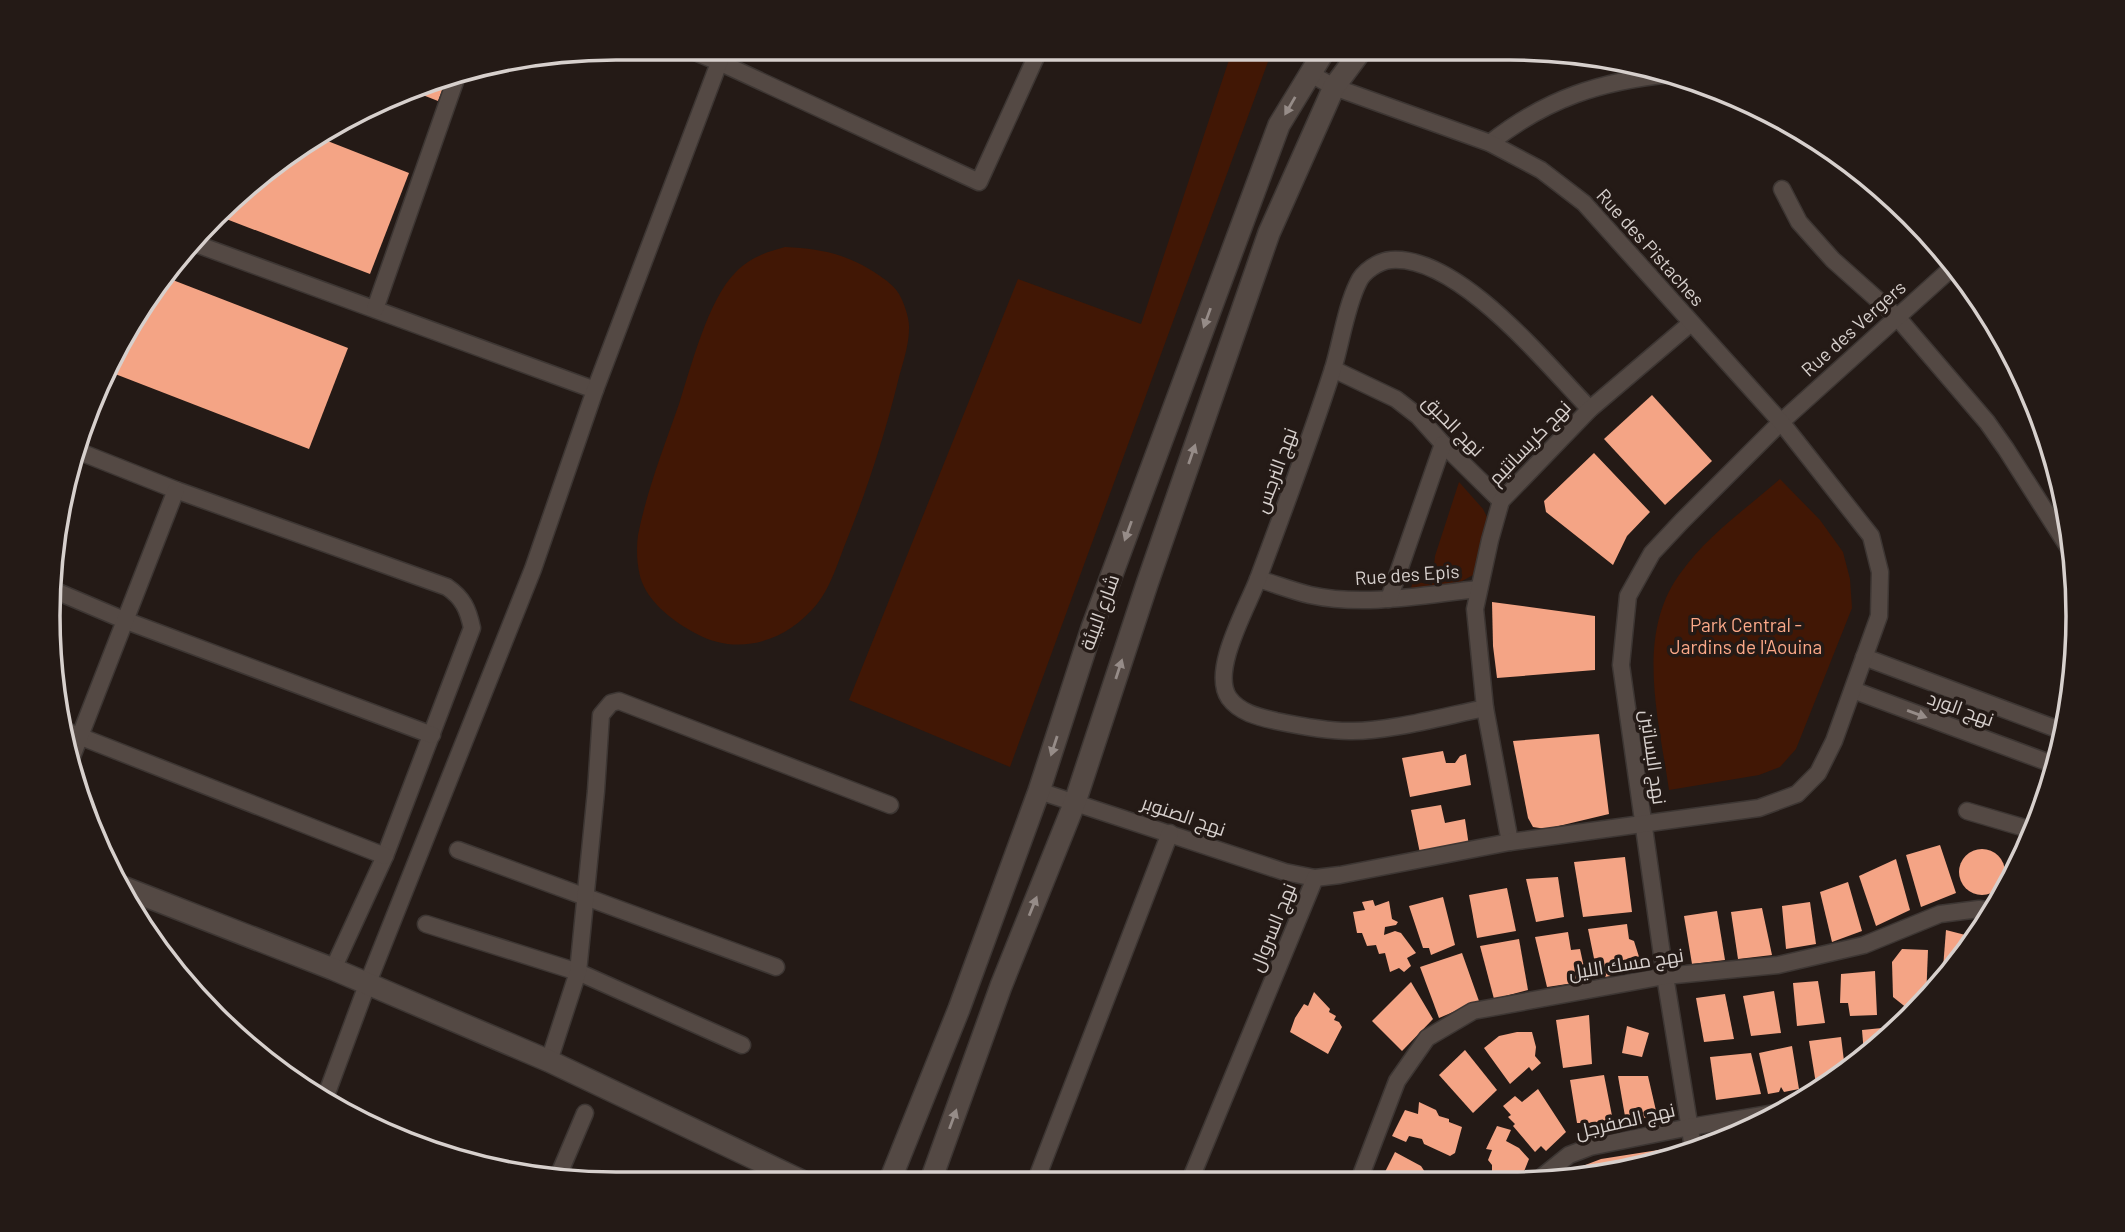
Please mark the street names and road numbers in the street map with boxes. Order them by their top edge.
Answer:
street label: Rue des Pistaches [1592,184,1710,310]
street label: Rue des Vergers [1796,275,1910,381]
street label: نهج الحبق [1416,389,1490,463]
street label: نهج كريسانتيم [1483,395,1577,491]
street label: نهج النرجس [1249,424,1304,517]
street label: Rue des Epis [1354,559,1460,589]
street label: شارع البيئة [1075,571,1126,654]
street label: نهج الورد [1924,685,1997,733]
street label: نهج البساتين [1633,708,1672,806]
street label: نهج الصنوبر [1137,790,1229,843]
street label: نهج السروال [1244,879,1303,976]
street label: نهج مسك الليل [1567,943,1686,986]
street label: نهج الصفرجل [1573,1097,1678,1146]

